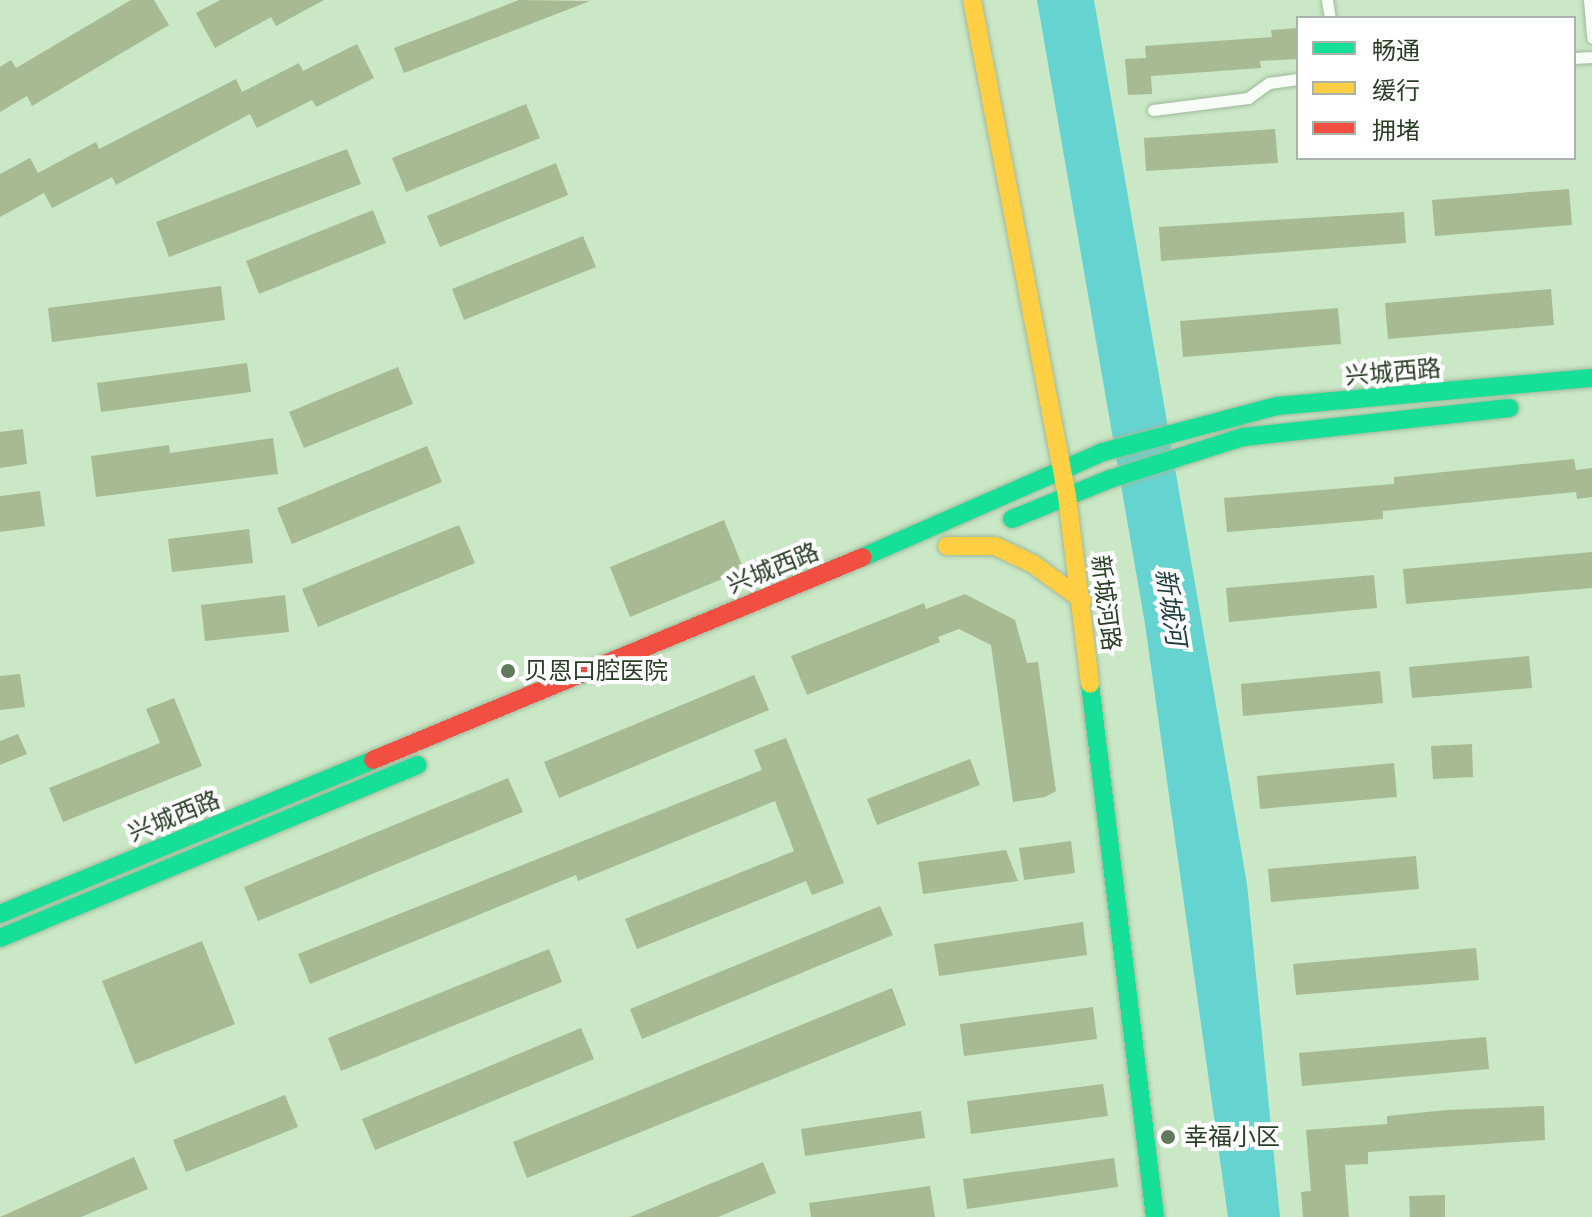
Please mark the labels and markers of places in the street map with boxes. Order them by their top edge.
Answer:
place label: 贝恩口腔医院 [524,657,668,685]
marker: 贝恩口腔医院 [499,662,517,680]
place label: 幸福小区 [1184,1123,1280,1151]
marker: 幸福小区 [1159,1128,1177,1146]

